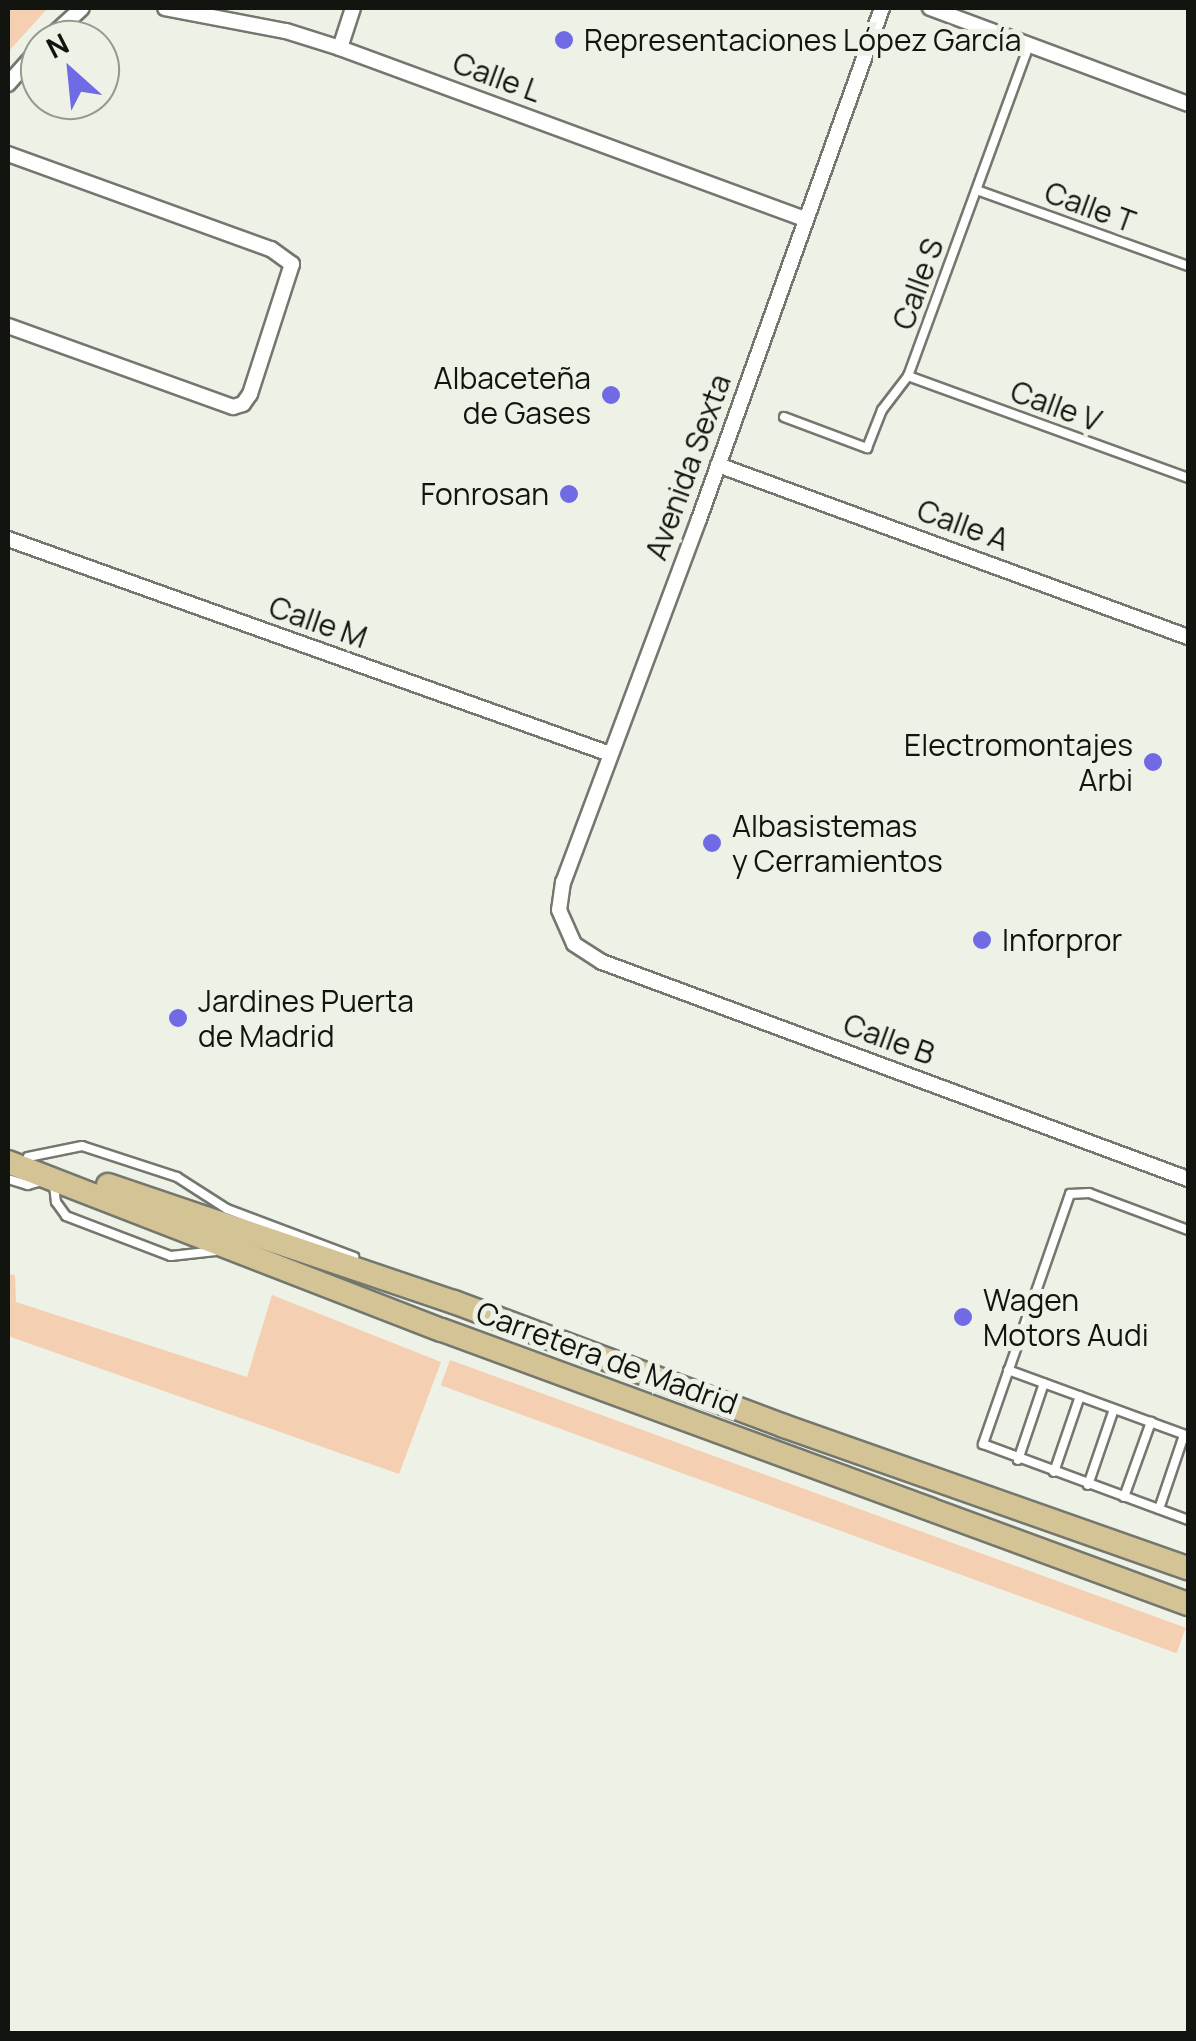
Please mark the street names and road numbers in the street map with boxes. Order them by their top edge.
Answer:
street label: Calle L [448,45,546,109]
street label: Calle T [1040,174,1140,240]
street label: Calle S [885,234,951,334]
street label: Avenida Sexta [638,369,738,565]
street label: Calle V [1006,373,1106,439]
street label: Calle A [912,492,1014,558]
street label: Calle M [264,589,372,655]
street label: Calle B [839,1006,939,1072]
street label: Carretera de Madrid [471,1294,743,1422]

